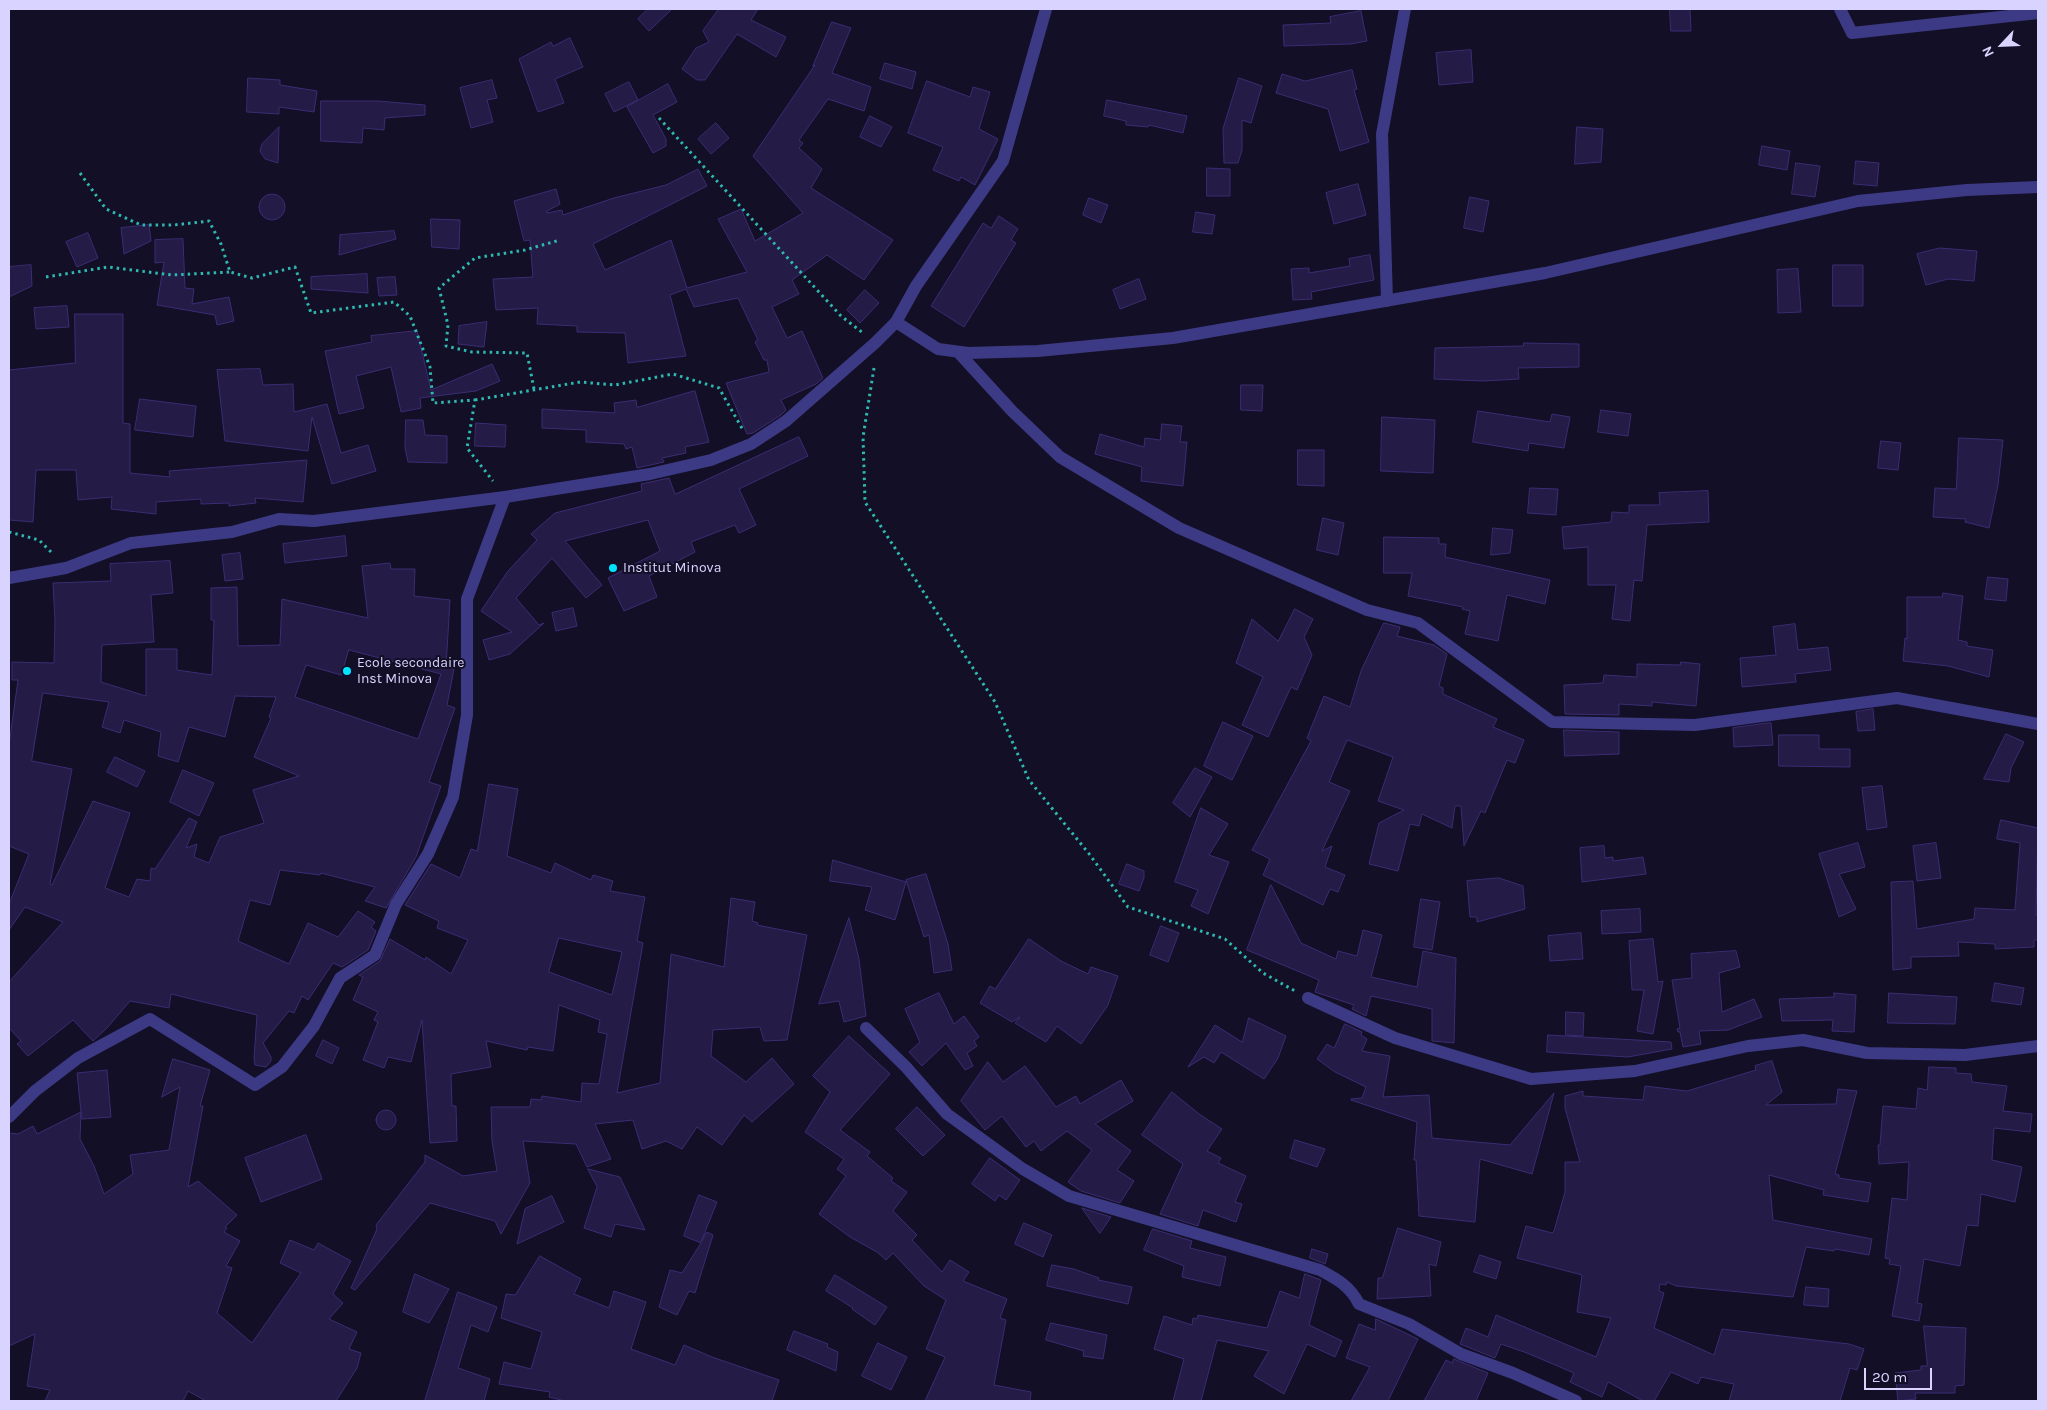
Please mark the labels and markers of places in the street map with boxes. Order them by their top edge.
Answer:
place label: Institut Minova [623,560,721,576]
marker: Institut Minova [607,562,619,574]
place label: Ecole secondaire Inst Minova [357,655,464,688]
marker: Ecole secondaire Inst Minova [341,665,353,677]

